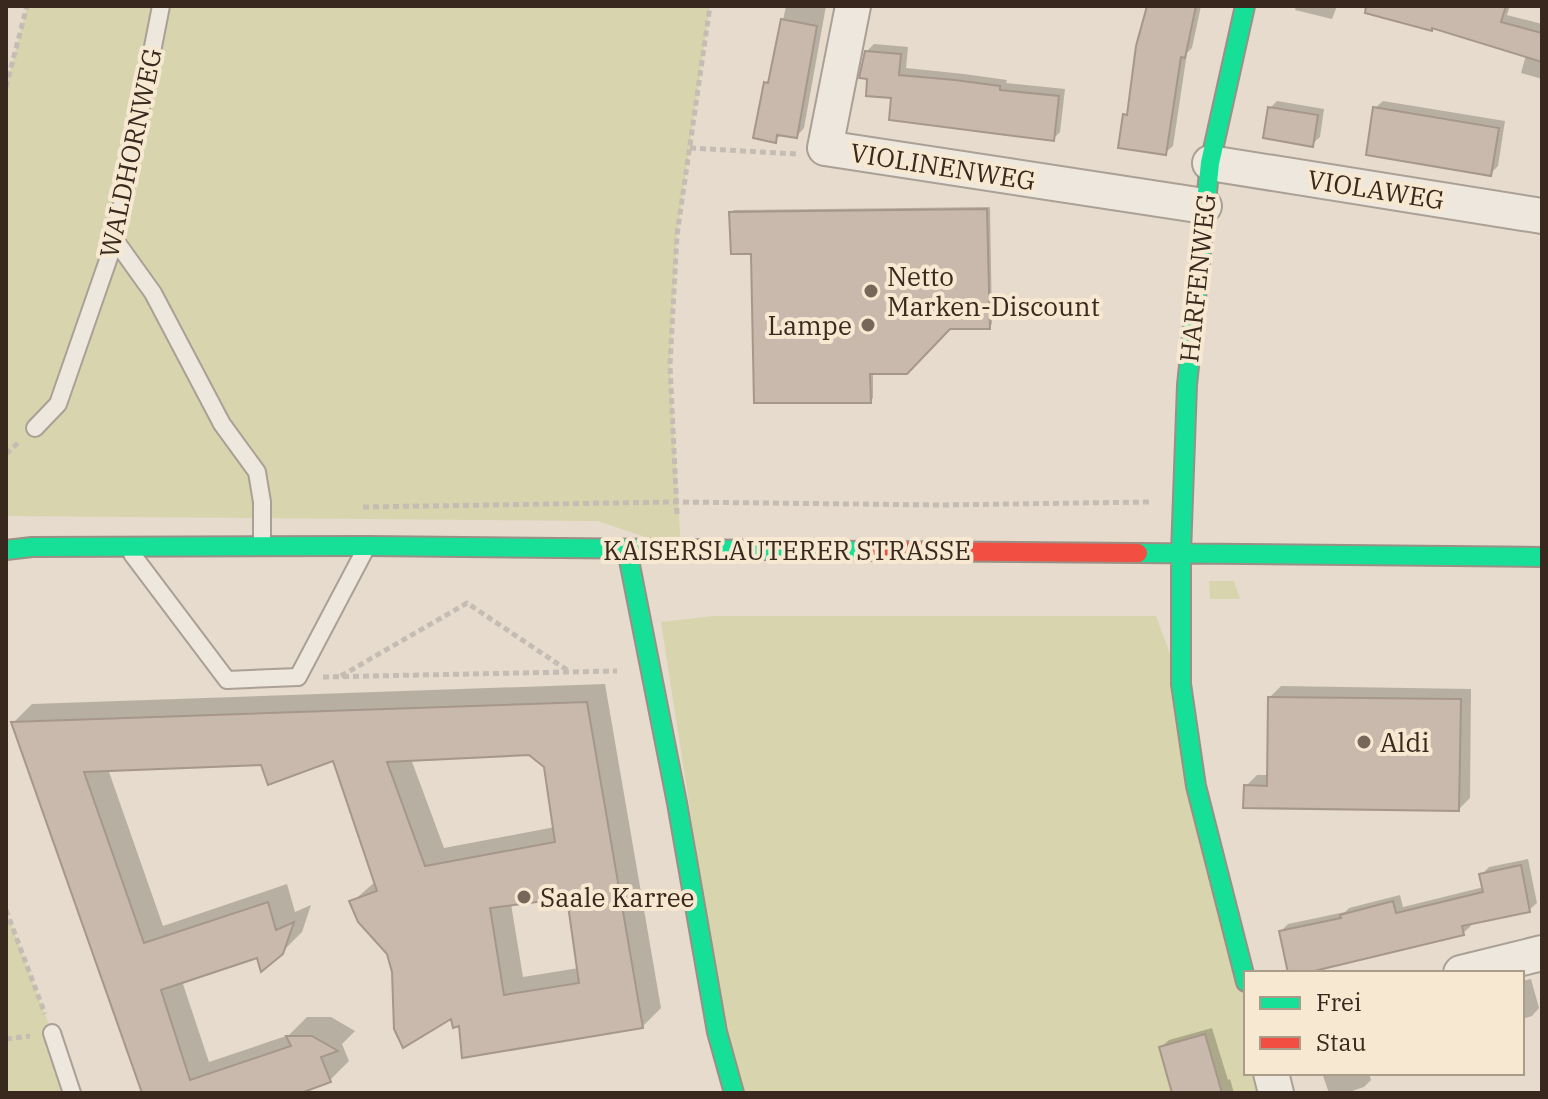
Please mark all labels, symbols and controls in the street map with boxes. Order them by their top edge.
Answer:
street label: WALDHORNWEG [91,45,169,261]
street label: VIOLINENWEG [848,135,1038,197]
street label: VIOLAWEG [1305,161,1447,217]
street label: HARFENWEG [1171,192,1223,364]
place label: Netto Marken-Discount [887,259,1100,323]
marker: Netto Marken-Discount [862,282,880,300]
place label: Lampe [767,308,852,342]
marker: Lampe [859,316,877,334]
street label: KAISERSLAUTERER STRASSE [603,533,971,567]
place label: Aldi [1380,725,1429,759]
marker: Aldi [1355,733,1373,751]
place label: Saale Karree [540,880,695,914]
marker: Saale Karree [515,888,533,906]
legend [1244,971,1524,1075]
text: Frei [1316,986,1361,1018]
text: Stau [1316,1026,1367,1058]

